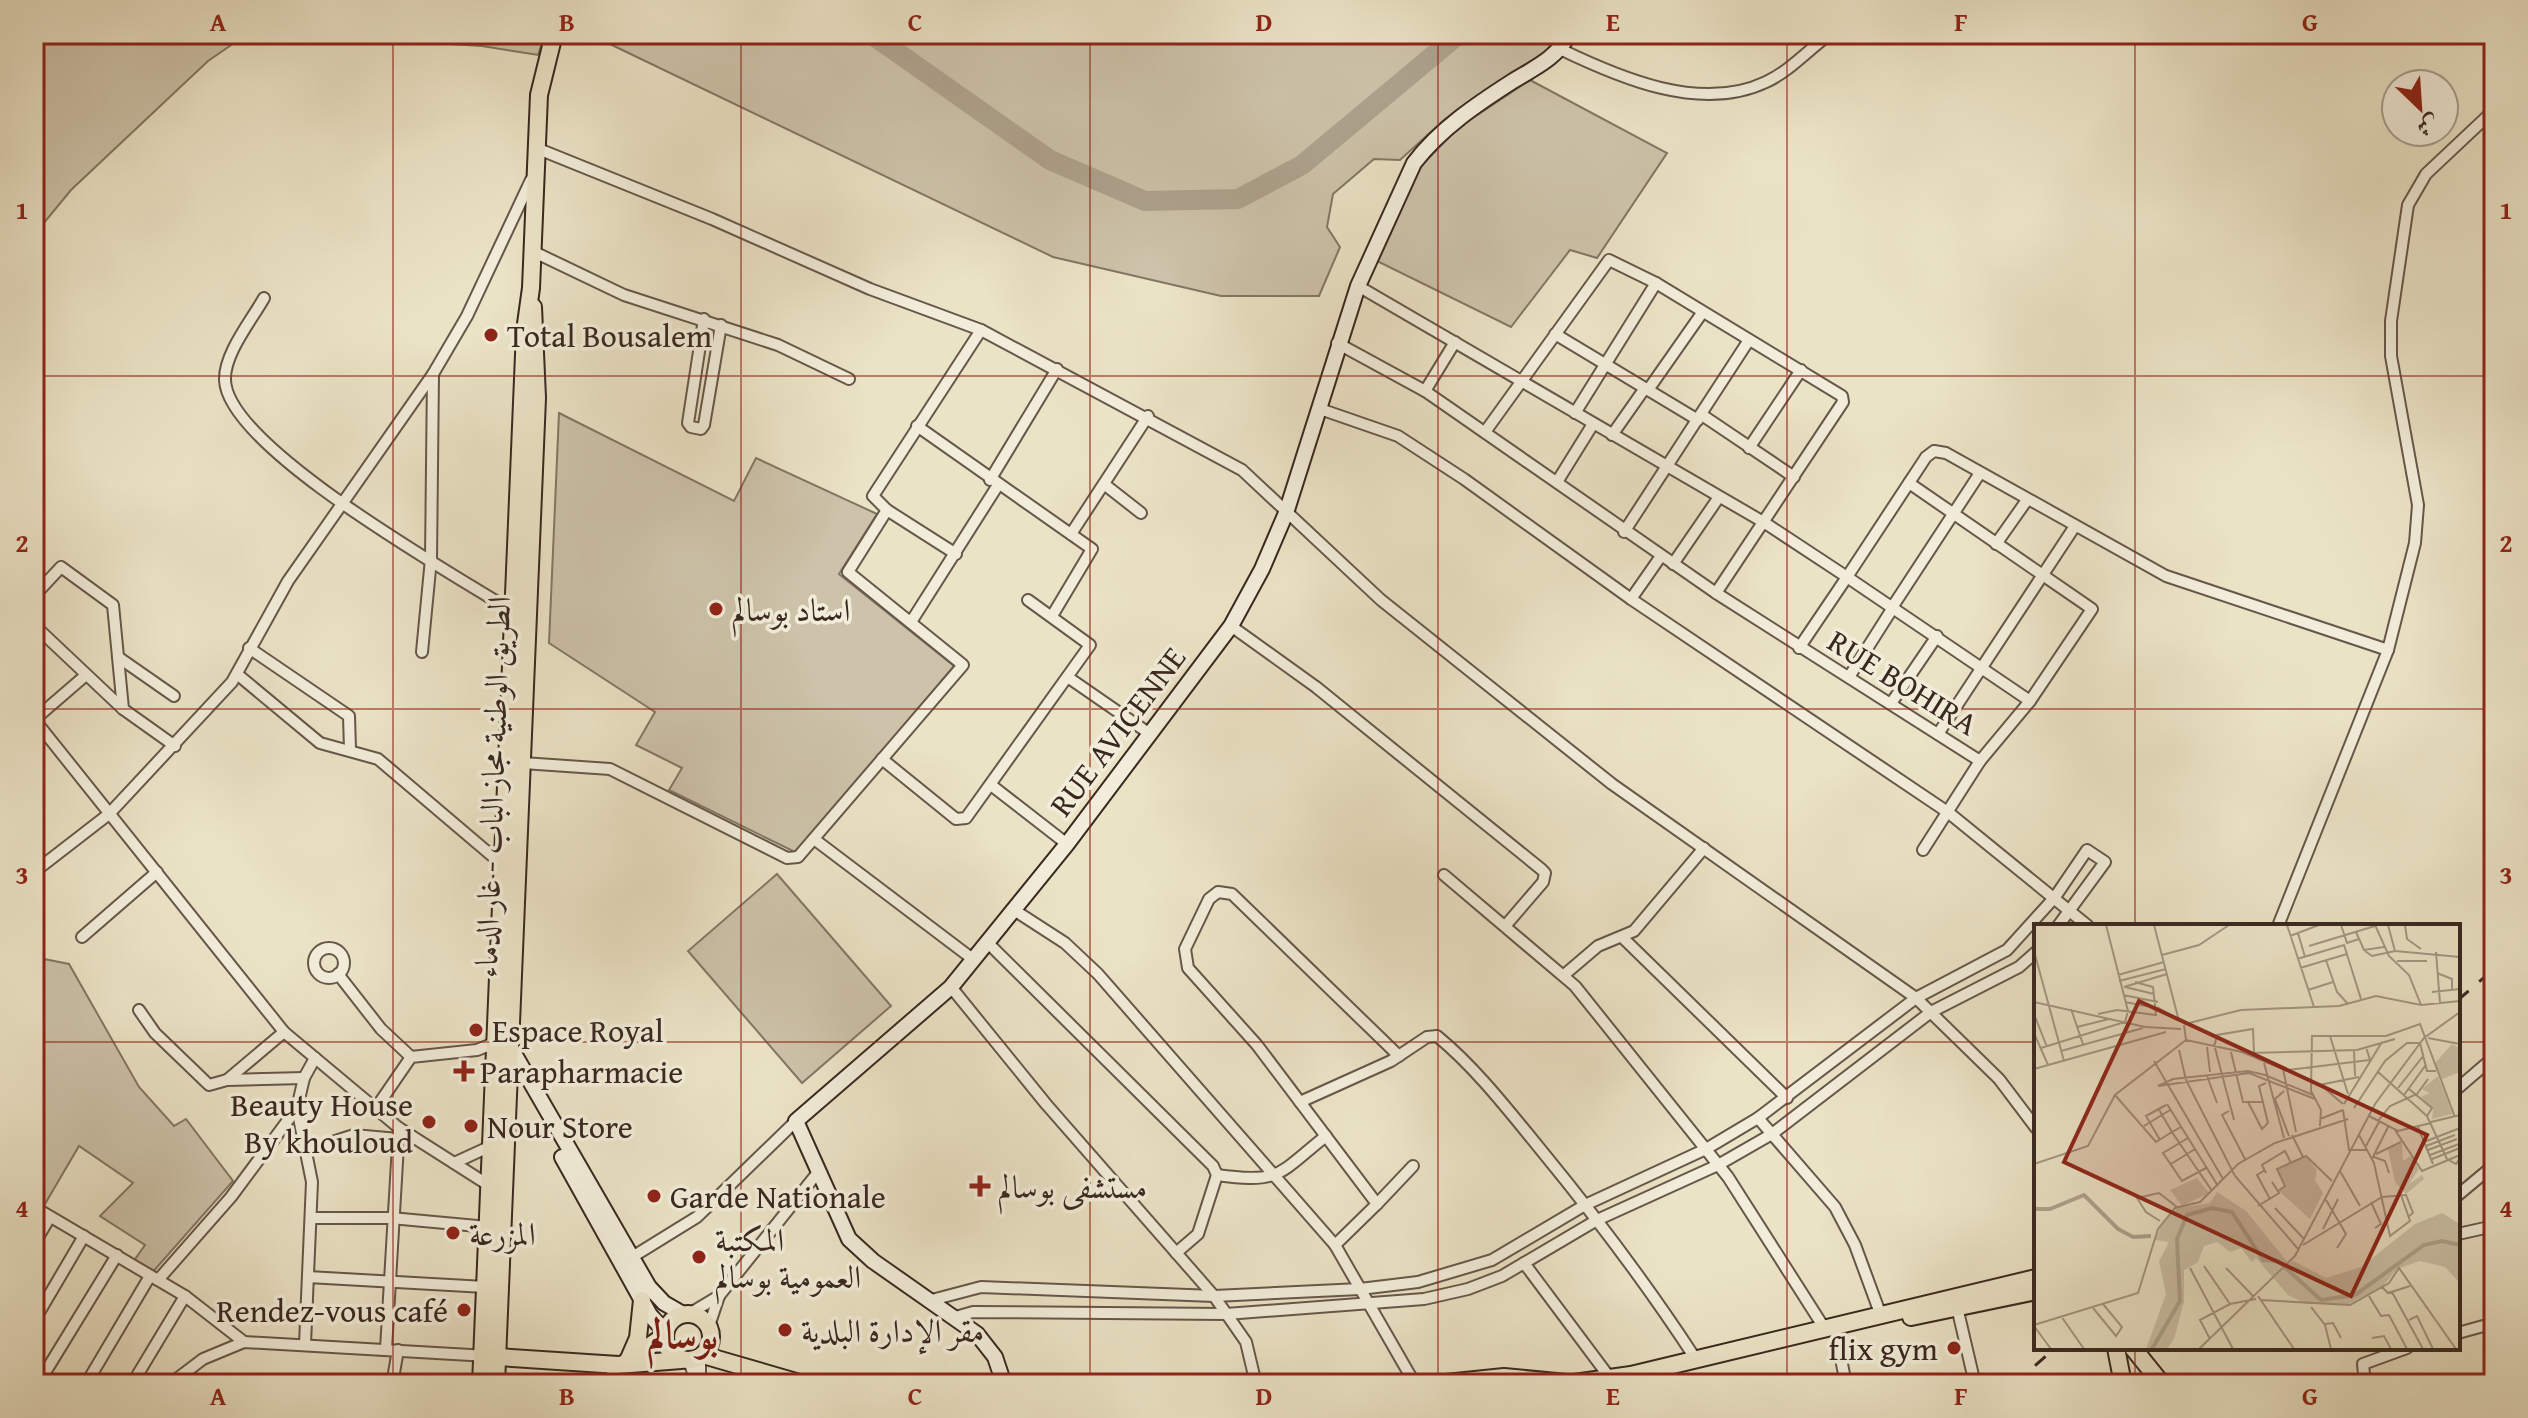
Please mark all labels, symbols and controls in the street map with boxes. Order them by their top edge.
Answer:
text: A [210,2,227,41]
text: B [559,2,575,41]
text: C [908,2,922,41]
text: D [1256,2,1272,41]
text: E [1606,2,1620,41]
text: F [1954,2,1968,41]
text: G [2302,2,2318,41]
north arrow [2380,68,2460,148]
text: ش [2412,107,2445,145]
text: 1 [15,190,29,229]
text: 1 [2499,190,2513,229]
place label: Total Bousalem [507,312,712,359]
marker: Total Bousalem [482,326,500,344]
text: 2 [15,523,29,562]
text: 2 [2499,523,2513,562]
place label: استاد بوسالم [732,586,850,638]
street label: الطريق الوطنية مجاز الباب - غار الدماء [462,595,522,979]
marker: استاد بوسالم [707,600,725,618]
street label: RUE BOHIRA [1819,617,1988,747]
street label: RUE AVICENNE [1037,636,1197,826]
text: 3 [15,855,29,894]
text: 3 [2499,855,2513,894]
inset map [2034,924,2460,1350]
place label: Espace Royal [492,1007,664,1054]
marker: Espace Royal [467,1021,485,1039]
place label: Parapharmacie [480,1048,683,1095]
marker: Parapharmacie [455,1062,473,1080]
place label: Beauty House By khouloud [231,1081,413,1165]
place label: Nour Store [487,1103,633,1150]
marker: Beauty House By khouloud [420,1113,438,1131]
marker: Nour Store [462,1117,480,1135]
place label: مستشفى بوسالم [998,1163,1147,1215]
place label: Garde Nationale [670,1173,886,1220]
marker: مستشفى بوسالم [969,1175,991,1197]
marker: Garde Nationale [645,1187,663,1205]
text: 4 [15,1188,29,1227]
text: 4 [2499,1188,2513,1227]
place label: المزرعة [469,1210,536,1257]
place label: المكتبة العمومية بوسالم [715,1216,861,1305]
marker: المزرعة [444,1224,462,1242]
marker: المكتبة العمومية بوسالم [690,1248,708,1266]
place label: Rendez-vous café [216,1287,448,1334]
marker: Rendez-vous café [455,1301,473,1319]
district label: بوسالم [648,1304,718,1369]
place label: مقر الإدارة البلدية [801,1307,984,1355]
marker: مقر الإدارة البلدية [776,1321,794,1339]
place label: flix gym [1828,1325,1938,1372]
marker: flix gym [1945,1339,1963,1357]
text: A [210,1376,227,1415]
text: B [559,1376,575,1415]
text: C [908,1376,922,1415]
text: D [1256,1376,1272,1415]
text: E [1606,1376,1620,1415]
text: F [1954,1376,1968,1415]
text: G [2302,1376,2318,1415]

